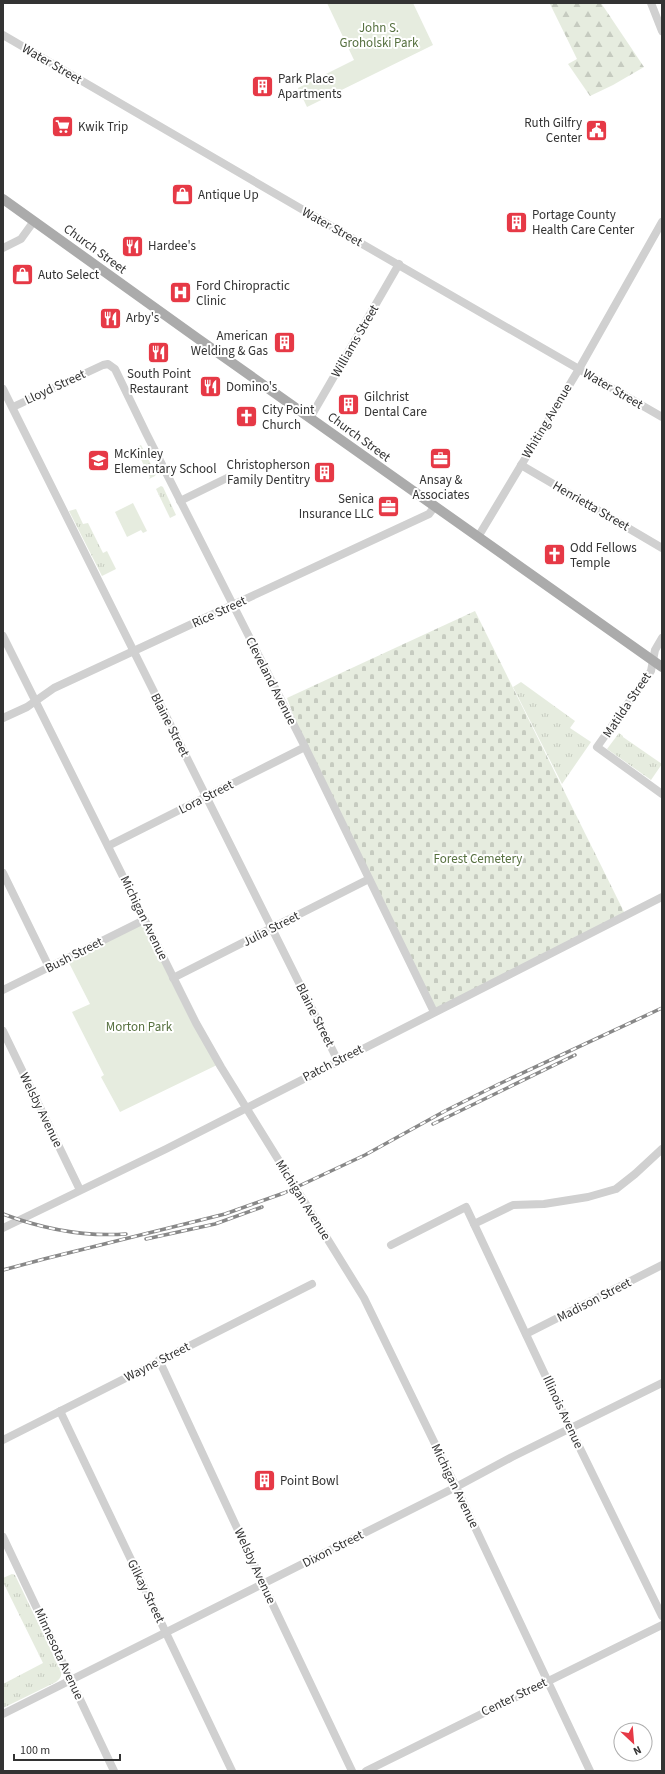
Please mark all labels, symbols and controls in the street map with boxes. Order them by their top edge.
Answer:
park label: John S. Groholski Park [340,19,419,52]
street label: Water Street [19,40,86,89]
place label: Park Place Apartments [278,70,342,103]
building icon: Park Place Apartments [249,73,275,99]
supermarket icon: Kwik Trip [49,114,75,140]
place label: Ruth Gilfry Center [524,114,582,147]
public building icon: Ruth Gilfry Center [584,117,610,143]
place label: Kwik Trip [78,118,128,136]
shop icon: Antique Up [169,182,195,208]
place label: Antique Up [198,186,259,204]
street label: Water Street [298,203,366,251]
place label: Portage County Health Care Center [532,206,635,239]
building icon: Portage County Health Care Center [504,209,530,235]
street label: Church Street [60,220,131,278]
restaurant icon: Hardee's [120,233,146,259]
place label: Hardee's [148,237,196,255]
shop icon: Auto Select [10,262,36,288]
place label: Auto Select [38,266,100,284]
place label: Ford Chiropractic Clinic [196,277,290,310]
hospital icon: Ford Chiropractic Clinic [168,280,194,306]
street label: Williams Street [327,301,383,381]
restaurant icon: Arby's [97,305,123,331]
place label: Arby's [126,309,160,327]
place label: American Welding & Gas [191,327,269,360]
building icon: American Welding & Gas [271,330,297,356]
restaurant icon: South Point Restaurant [146,339,172,365]
street label: Lloyd Street [22,365,89,409]
place label: South Point Restaurant [127,365,192,398]
street label: Water Street [580,365,647,414]
restaurant icon: Domino's [198,374,224,400]
place label: Domino's [226,378,278,396]
street label: Whiting Avenue [518,380,576,462]
place label: Gilchrist Dental Care [364,388,427,421]
building icon: Gilchrist Dental Care [336,391,362,417]
place label: City Point Church [262,401,315,434]
church icon: City Point Church [234,404,260,430]
street label: Church Street [324,408,395,466]
place label: McKinley Elementary School [114,445,216,478]
office icon: Ansay & Associates [428,445,454,471]
school or university icon: McKinley Elementary School [86,448,112,474]
place label: Christopherson Family Dentitry [227,456,310,489]
building icon: Christopherson Family Dentitry [312,459,338,485]
place label: Ansay & Associates [413,471,470,504]
street label: Henrietta Street [549,477,633,536]
place label: Senica Insurance LLC [299,490,374,523]
office icon: Senica Insurance LLC [376,493,402,519]
place label: Odd Fellows Temple [570,539,637,572]
church icon: Odd Fellows Temple [541,542,567,568]
street label: Rice Street [189,591,250,632]
street label: Cleveland Avenue [241,634,301,728]
street label: Matilda Street [598,668,656,741]
street label: Blaine Street [146,690,194,761]
street label: Lora Street [176,775,237,818]
park label: Forest Cemetery [434,850,522,868]
street label: Michigan Avenue [116,873,172,963]
street label: Julia Street [239,907,303,951]
street label: Bush Street [42,933,106,977]
street label: Blaine Street [291,980,339,1051]
park label: Morton Park [106,1018,173,1036]
street label: Patch Street [300,1040,367,1086]
street label: Welsby Avenue [15,1070,67,1150]
street label: Michigan Avenue [271,1156,335,1244]
street label: Madison Street [554,1273,635,1326]
street label: Wayne Street [121,1338,193,1386]
street label: Illinois Avenue [538,1373,588,1451]
street label: Michigan Avenue [427,1441,483,1531]
building icon: Point Bowl [251,1468,277,1494]
place label: Point Bowl [280,1472,339,1490]
street label: Welsby Avenue [230,1525,280,1607]
street label: Dixon Street [299,1526,367,1572]
street label: Gilkay Street [123,1556,169,1626]
street label: Minnesota Avenue [30,1605,88,1703]
street label: Center Street [478,1673,551,1721]
north arrow [613,1722,653,1762]
scale bar [14,1736,120,1762]
text: 100 m [20,1742,50,1759]
text: N [631,1742,644,1759]

